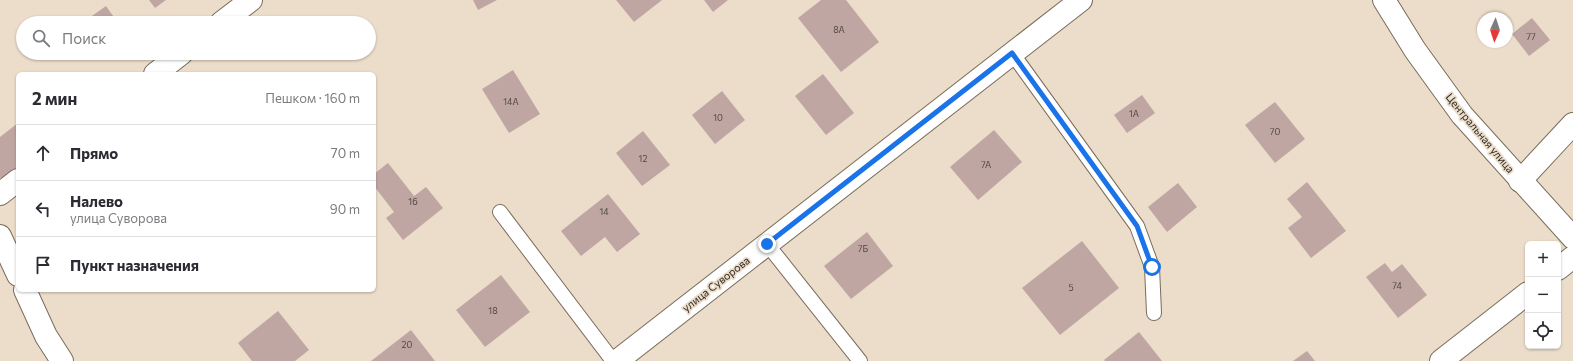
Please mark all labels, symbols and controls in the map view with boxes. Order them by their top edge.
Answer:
north arrow [1477,12,1513,48]
search box [16,16,376,60]
house number: 8А [833,24,845,35]
icon: search [30,27,52,49]
text: Поиск [62,29,106,47]
house number: 77 [1526,31,1536,42]
text: 2 мин [32,88,77,109]
text: Пешком · 160 m [265,90,360,106]
street label: Центральная улица [1443,90,1517,175]
house number: 14А [503,96,519,107]
house number: 1А [1129,108,1139,119]
house number: 10 [713,112,723,123]
house number: 70 [1270,126,1280,137]
icon: ahead [32,142,54,164]
text: Прямо [70,144,118,162]
text: 70 m [331,145,360,161]
house number: 12 [639,153,647,164]
house number: 7А [981,159,991,170]
text: Налево [70,192,123,210]
house number: 16 [408,196,418,207]
icon: left [32,198,54,220]
text: 90 m [330,201,360,217]
house number: 14 [599,206,609,217]
text: улица Суворова [70,210,167,226]
route end [758,235,776,253]
map controls [1525,241,1561,349]
button: + [1525,241,1561,277]
house number: 7Б [858,243,869,254]
street label: улица Суворова [679,253,752,314]
icon: arrive [32,254,54,276]
text: Пункт назначения [70,256,199,274]
route start [1143,258,1161,276]
button: − [1525,277,1561,313]
house number: 74 [1392,280,1402,291]
house number: 5 [1068,282,1074,293]
house number: 18 [488,305,498,316]
button: locate [1525,313,1561,349]
house number: 20 [402,339,413,350]

